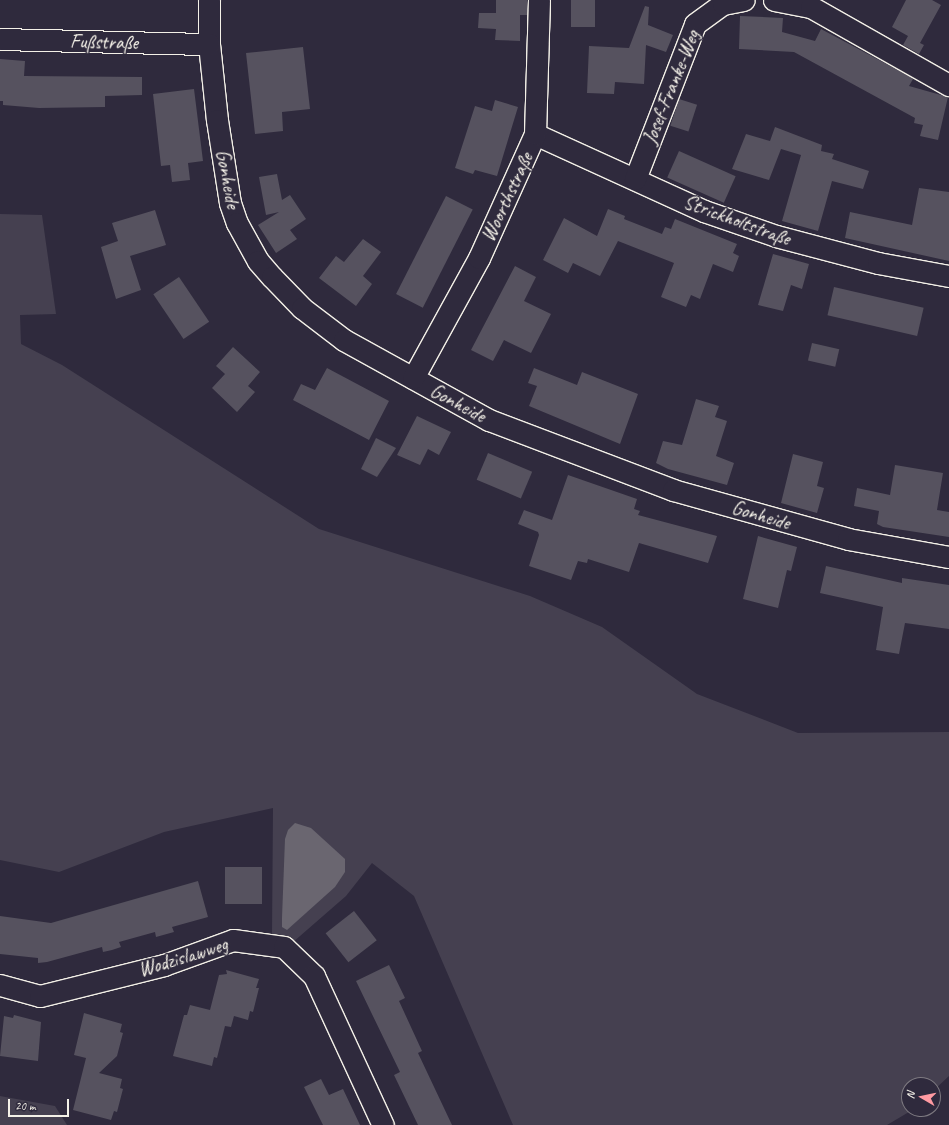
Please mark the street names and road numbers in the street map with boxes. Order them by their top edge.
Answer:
street label: Josef-Franke-Weg [637,26,705,148]
street label: Fußstraße [70,29,138,55]
street label: Gonheide [211,148,245,210]
street label: Woorthstraße [476,149,538,245]
street label: Strickholtstraße [680,190,794,250]
street label: Gonheide [426,378,490,428]
street label: Gonheide [729,495,793,535]
street label: Wodzislawweg [135,932,231,982]

